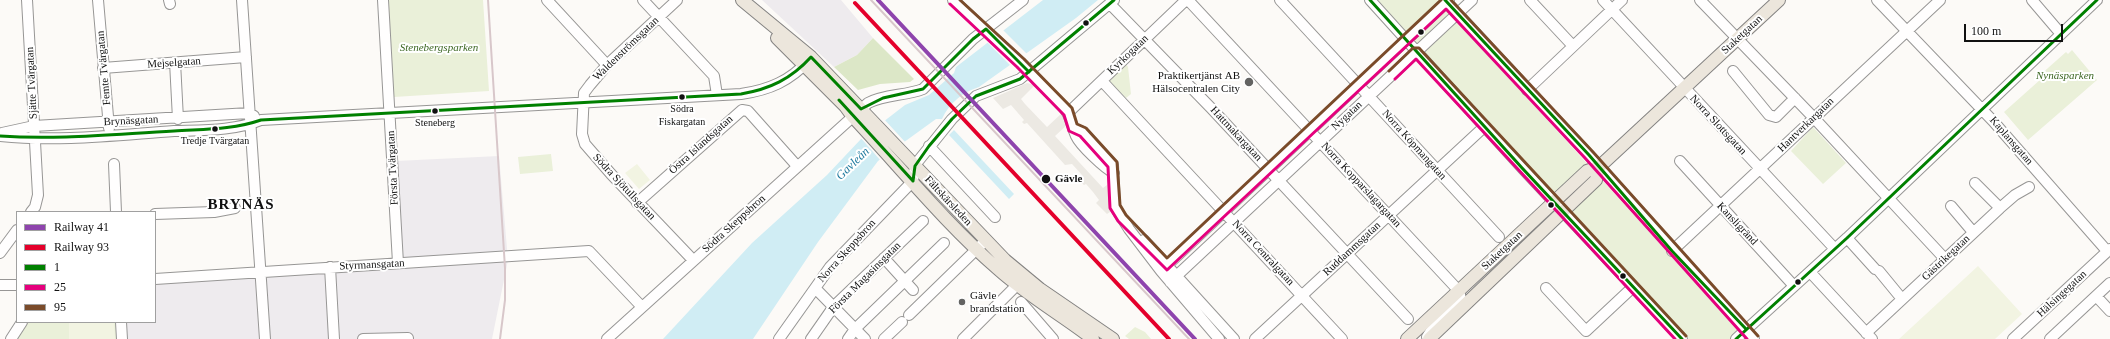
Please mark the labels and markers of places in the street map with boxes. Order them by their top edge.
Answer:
unlabelled marker [1081,18,1091,28]
unlabelled marker [1416,27,1426,37]
place label: Praktikertjänst AB Hälsocentralen City [1152,69,1240,95]
marker: Praktikertjänst AB Hälsocentralen City [1243,76,1255,88]
marker: Södra Fiskargatan [677,92,687,102]
place label: Södra Fiskargatan [659,103,705,126]
marker: Steneberg [430,106,440,116]
place label: Steneberg [415,117,455,129]
marker: Tredje Tvärgatan [210,124,220,134]
place label: Tredje Tvärgatan [181,135,249,147]
place label: Gävle [1055,172,1082,186]
marker: Gävle [1040,173,1052,185]
unlabelled marker [1546,200,1556,210]
unlabelled marker [1618,271,1628,281]
unlabelled marker [1793,277,1803,287]
place label: Gävle brandstation [970,289,1024,315]
marker: Gävle brandstation [957,297,967,307]

